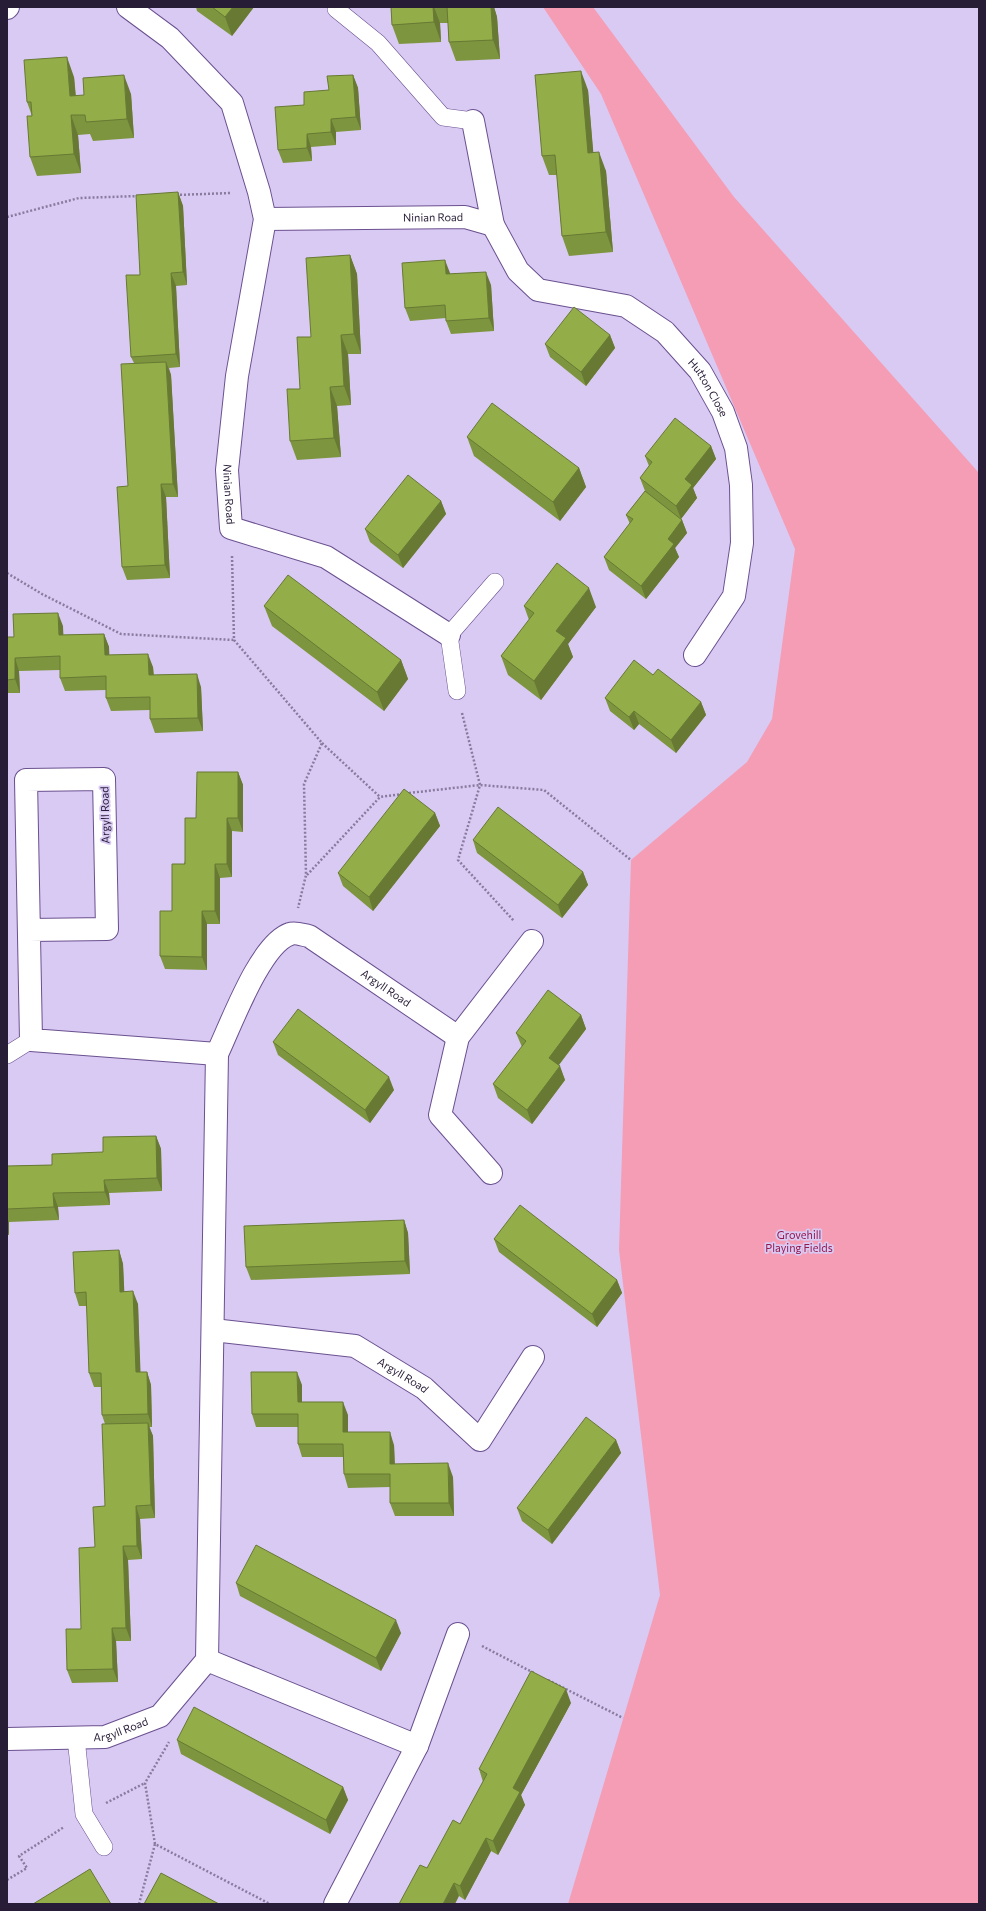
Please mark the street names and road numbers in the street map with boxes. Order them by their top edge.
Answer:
street label: Ninian Road [403,210,463,224]
street label: Hutton Close [686,355,731,418]
street label: Ninian Road [221,464,238,525]
street label: Argyll Road [98,786,111,844]
street label: Argyll Road [359,966,413,1009]
street label: Argyll Road [375,1354,432,1395]
street label: Argyll Road [93,1714,150,1743]

